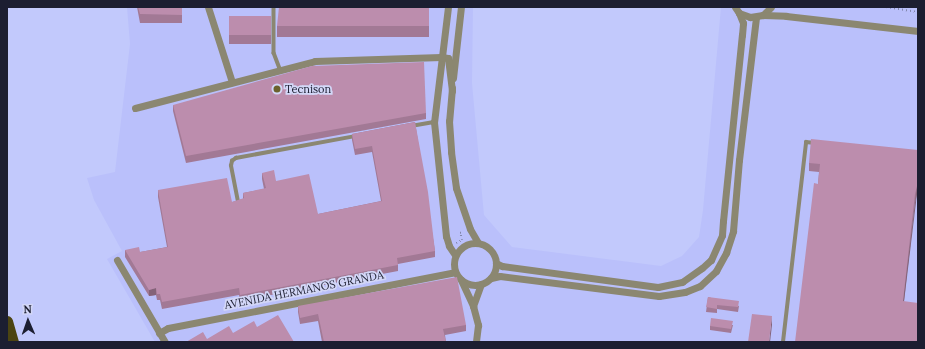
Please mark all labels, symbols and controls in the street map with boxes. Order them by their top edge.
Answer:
place label: Tecnison [285,82,331,96]
marker: Tecnison [272,84,282,94]
street label: AVENIDA HERMANOS GRANDA [223,268,385,312]
north arrow [8,301,48,341]
text: N [23,302,32,316]

